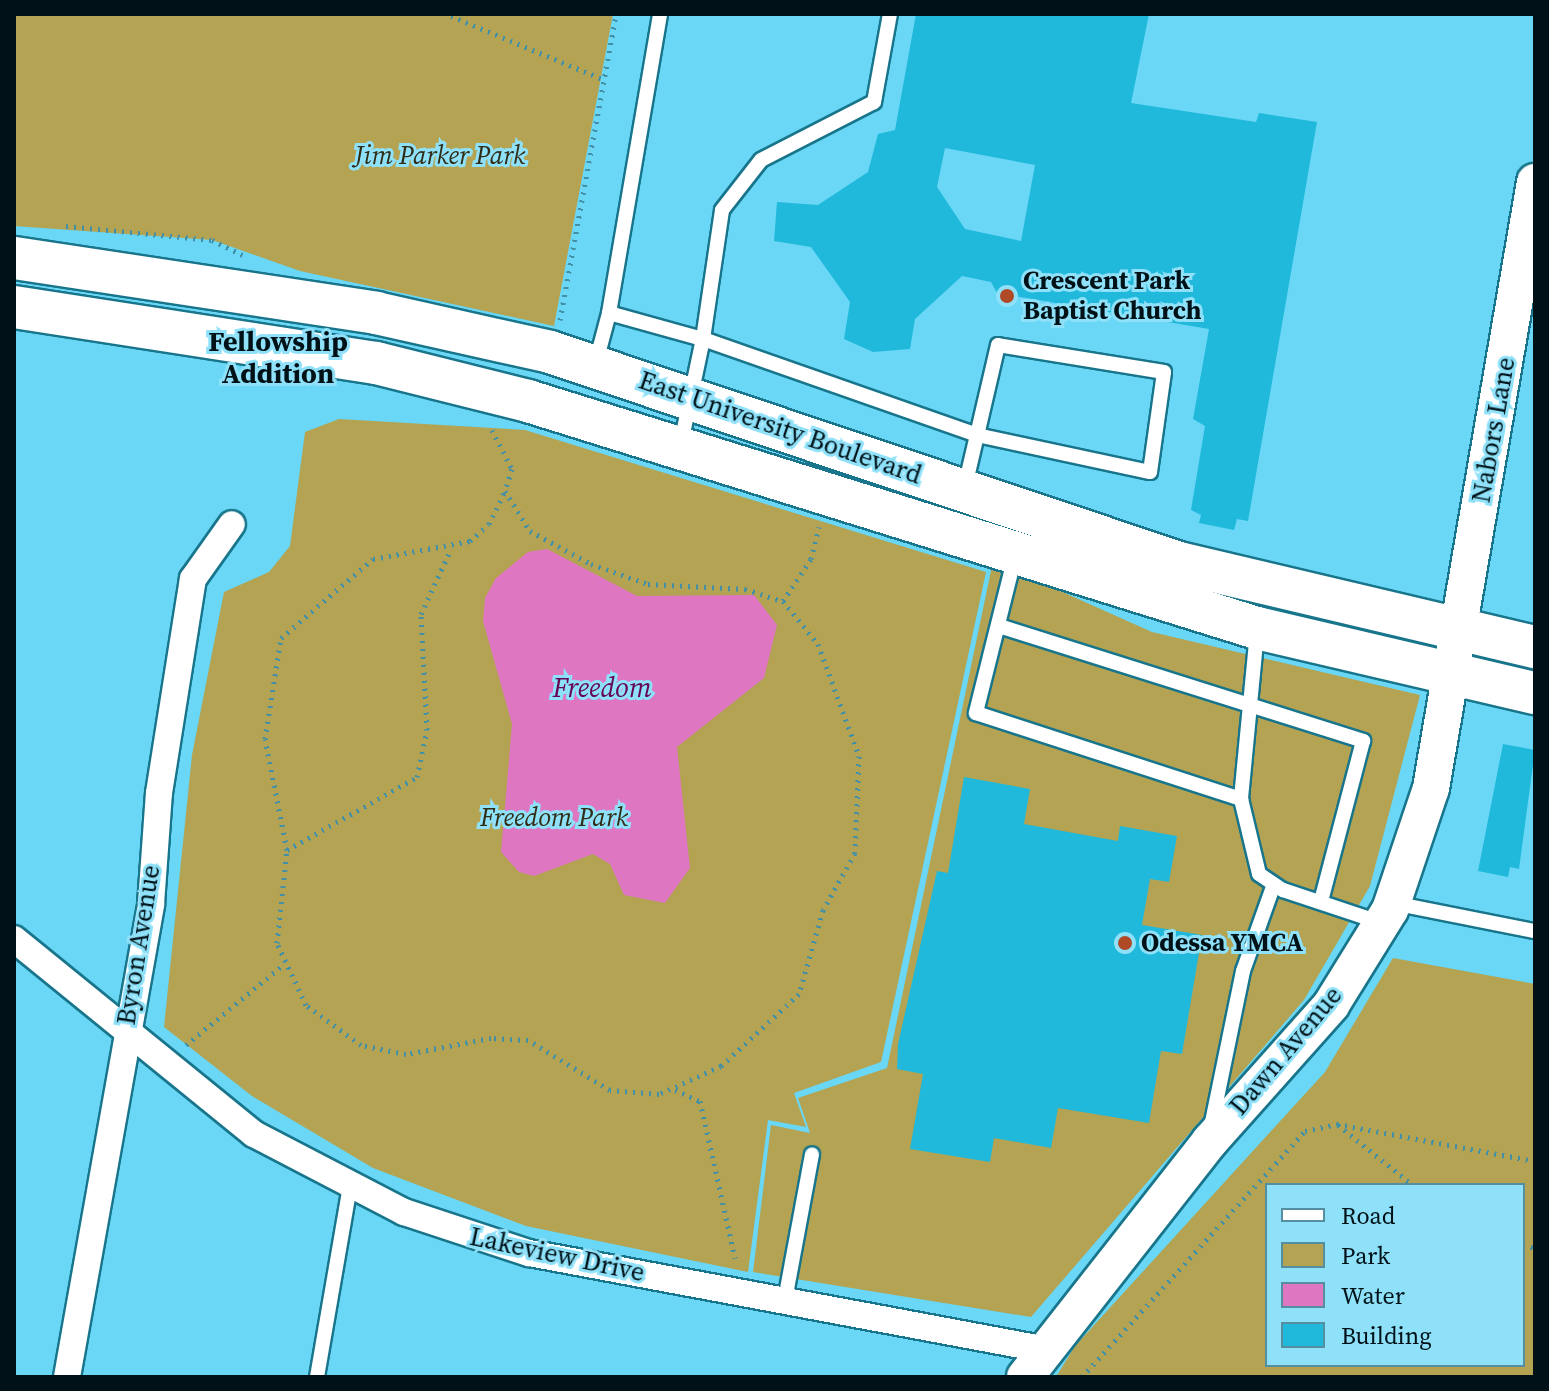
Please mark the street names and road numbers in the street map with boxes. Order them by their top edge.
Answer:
street label: Nabors Lane [1466,355,1522,505]
street label: East University Boulevard [635,365,925,491]
street label: Byron Avenue [111,863,167,1027]
street label: Dawn Avenue [1223,980,1349,1122]
street label: Lakeview Drive [467,1221,647,1289]

